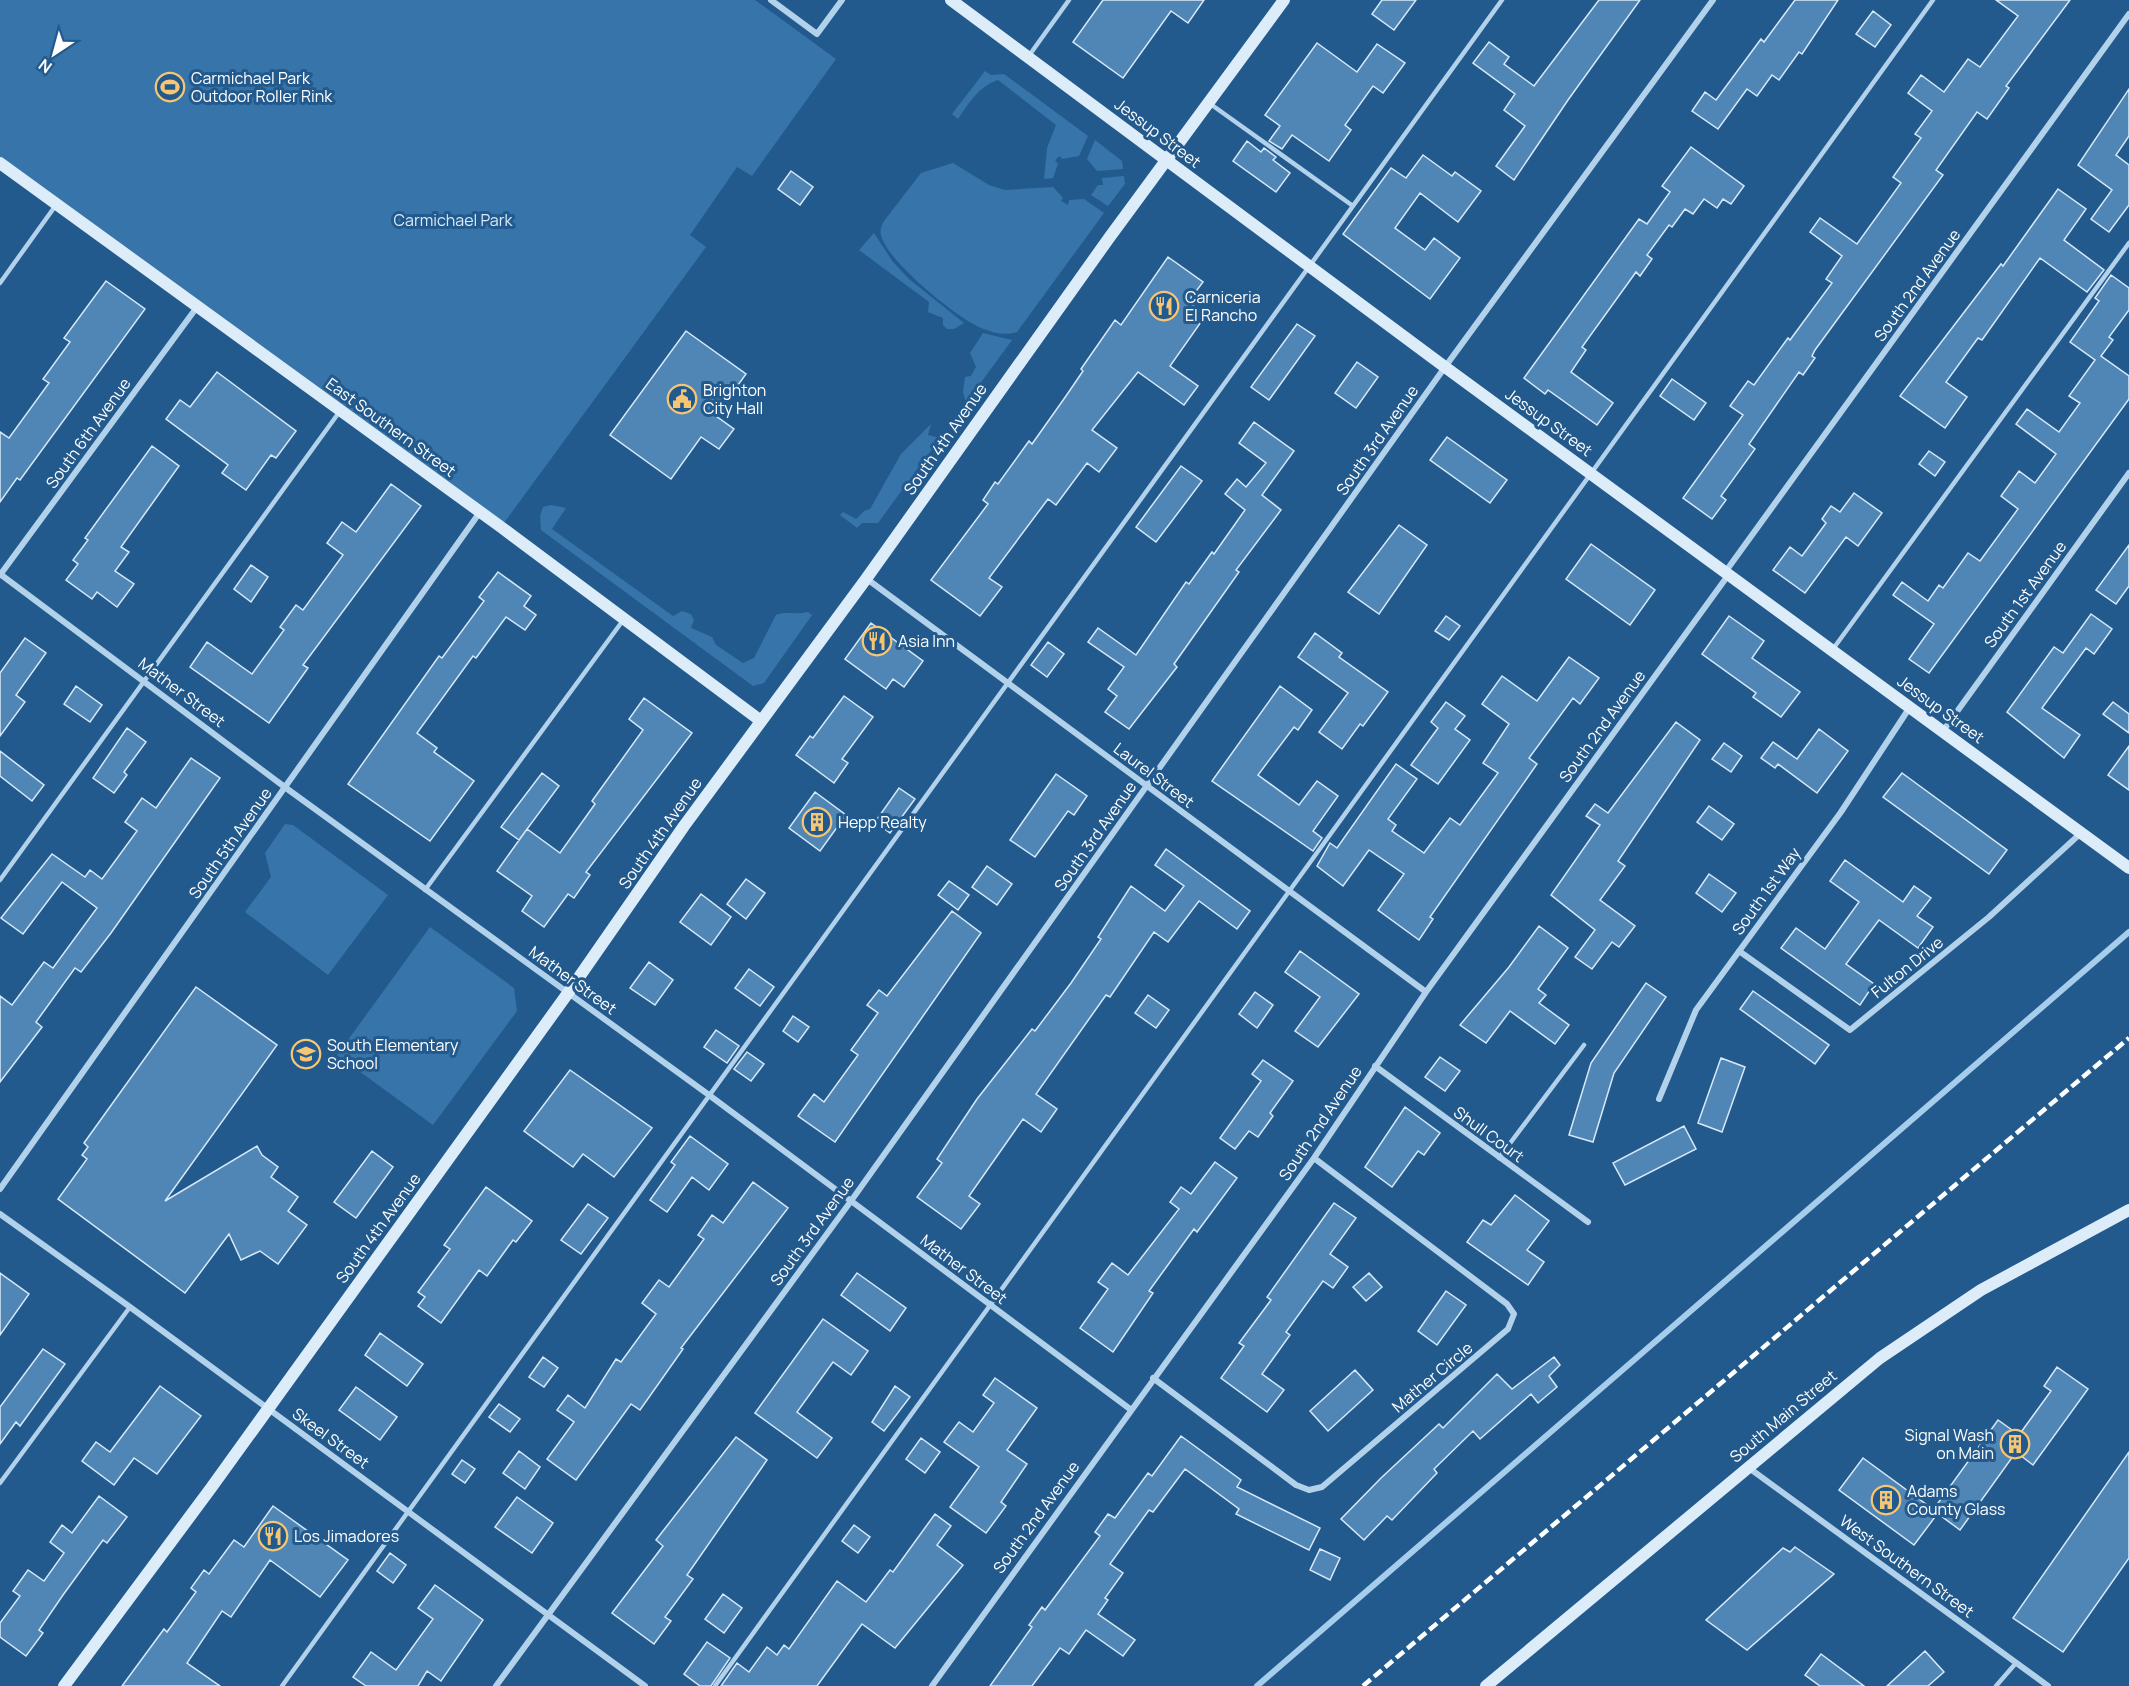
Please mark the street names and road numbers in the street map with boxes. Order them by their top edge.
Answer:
street label: Jessup Street [1110,93,1206,173]
street label: South 2nd Avenue [1869,224,1965,346]
street label: East Southern Street [322,372,460,482]
street label: South 6th Avenue [40,373,136,493]
street label: South 4th Avenue [898,379,992,499]
street label: South 3rd Avenue [1331,381,1423,499]
street label: Jessup Street [1501,383,1597,461]
street label: South 1st Avenue [1979,536,2071,652]
street label: Mather Street [134,652,230,732]
street label: South 2nd Avenue [1554,665,1650,787]
street label: Jessup Street [1893,670,1989,748]
street label: Laurel Street [1109,737,1199,813]
street label: South 4th Avenue [613,773,707,893]
street label: South 3rd Avenue [1049,777,1141,895]
street label: South 5th Avenue [183,783,277,903]
street label: South 1st Way [1727,842,1806,939]
street label: Fulton Drive [1866,931,1948,1003]
street label: Mather Street [525,941,621,1019]
street label: South 2nd Avenue [1273,1061,1367,1185]
street label: Shull Court [1449,1101,1529,1167]
street label: South 4th Avenue [331,1168,425,1288]
street label: South 3rd Avenue [765,1172,859,1290]
street label: Mather Street [916,1229,1012,1309]
street label: Mather Circle [1387,1337,1477,1417]
street label: South Main Street [1725,1365,1841,1467]
street label: Skeel Street [288,1403,374,1473]
street label: South 2nd Avenue [988,1456,1084,1578]
street label: West Southern Street [1835,1510,1979,1622]

